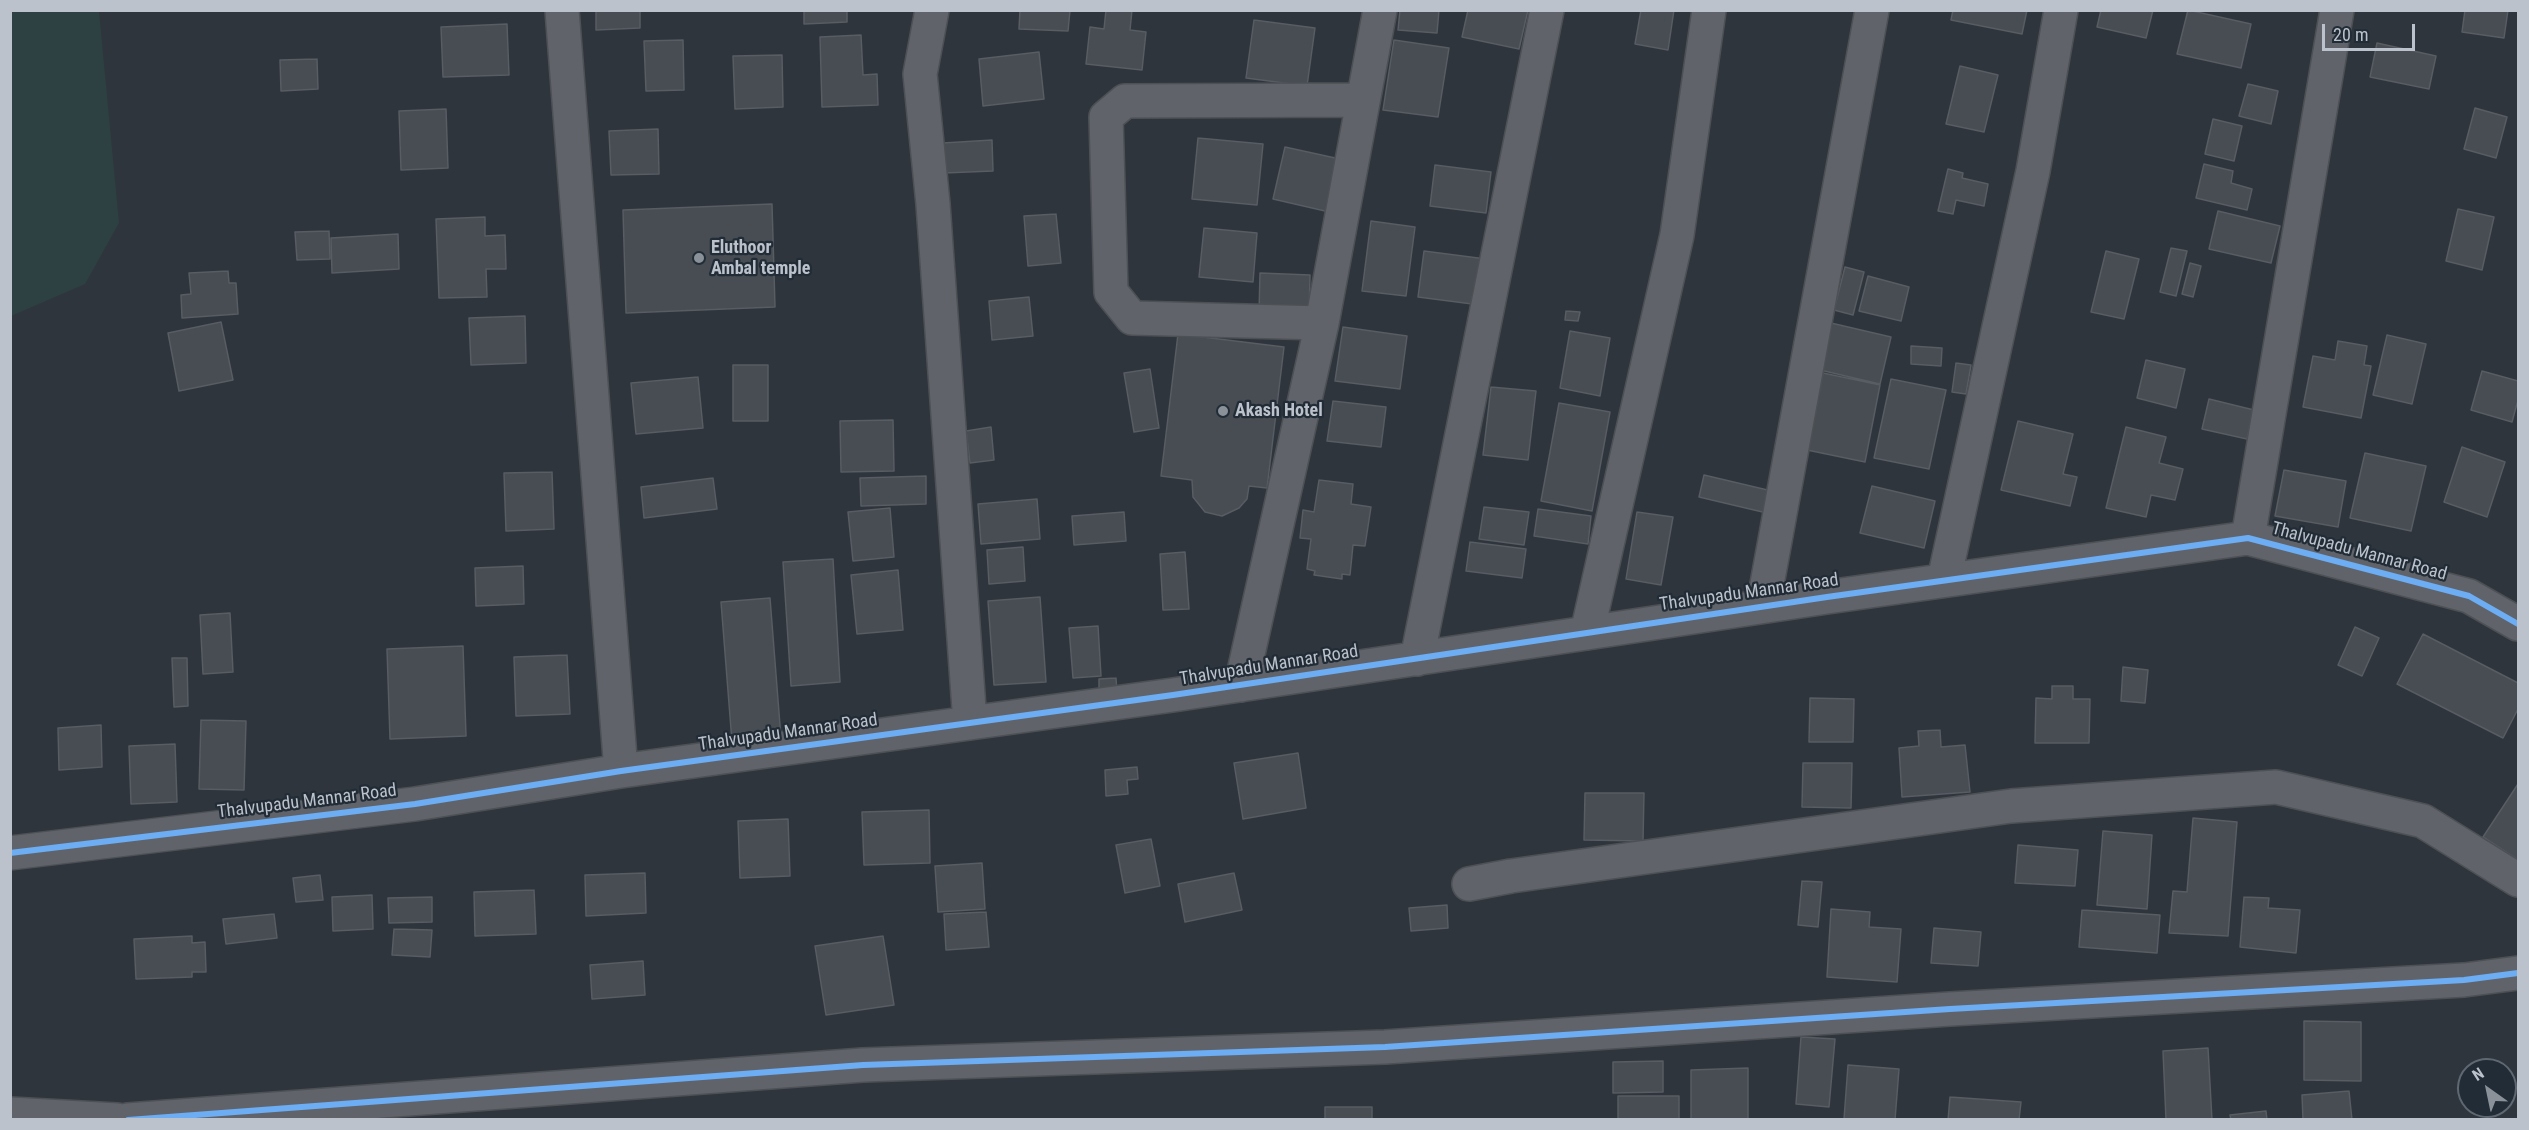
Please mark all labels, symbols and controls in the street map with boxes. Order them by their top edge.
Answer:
scale bar [2325,12,2418,50]
text: 20 m [2333,24,2368,45]
place label: Eluthoor Ambal temple [711,237,810,280]
marker: Eluthoor Ambal temple [692,251,706,265]
place label: Akash Hotel [1235,400,1323,422]
marker: Akash Hotel [1216,404,1230,418]
street label: Thalvupadu Mannar Road [2269,518,2449,586]
street label: Thalvupadu Mannar Road [1658,570,1840,616]
street label: Thalvupadu Mannar Road [1178,641,1360,691]
street label: Thalvupadu Mannar Road [697,710,879,756]
street label: Thalvupadu Mannar Road [216,780,398,824]
north arrow [2457,1058,2517,1118]
text: N [2469,1064,2487,1085]

